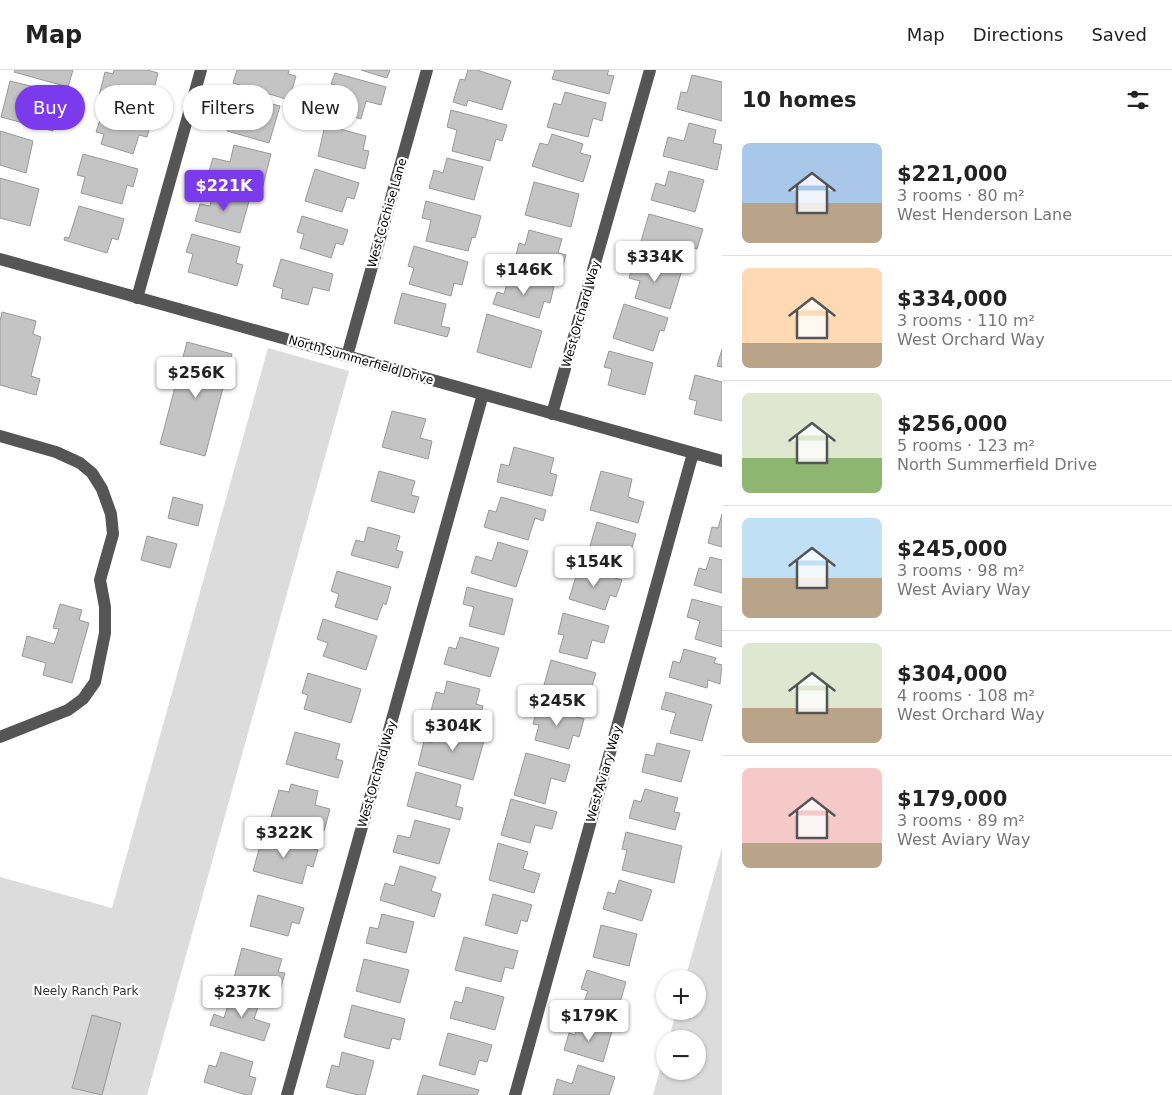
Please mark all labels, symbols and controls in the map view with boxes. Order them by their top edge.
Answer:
text: Map [25,21,82,49]
text: Map [907,24,945,45]
text: Directions [973,24,1063,45]
text: Saved [1091,24,1147,45]
chip: Buy [15,85,85,130]
chip: Rent [95,85,173,130]
chip: Filters [183,85,273,130]
chip: New [283,85,358,130]
icon: filters [1124,86,1152,114]
text: 10 homes [742,88,857,112]
street label: West Cochise Lane [365,157,409,269]
text: $221,000 [897,162,1007,186]
icon: home [782,163,842,223]
pin: $221K [189,170,259,212]
text: $221K [196,176,252,195]
text: 3 rooms · 80 m² [897,186,1025,205]
text: West Henderson Lane [897,205,1072,224]
pin: $334K [620,240,690,283]
text: $334K [627,247,683,266]
pin: $146K [489,254,559,296]
street label: West Orchard Way [559,259,603,369]
text: $146K [496,260,552,279]
text: $334,000 [897,287,1007,311]
icon: home [782,288,842,348]
text: 3 rooms · 110 m² [897,311,1035,330]
text: West Orchard Way [897,330,1045,349]
street label: North Summerfield Drive [287,333,435,387]
pin: $256K [161,356,231,399]
text: $256K [168,363,224,382]
text: $256,000 [897,412,1007,436]
icon: home [782,413,842,473]
text: 5 rooms · 123 m² [897,436,1035,455]
text: North Summerfield Drive [897,455,1097,474]
text: $245,000 [897,537,1007,561]
icon: home [782,538,842,598]
pin: $154K [559,546,629,588]
text: $154K [566,552,622,571]
text: 3 rooms · 98 m² [897,561,1025,580]
text: West Aviary Way [897,580,1030,599]
text: $304,000 [897,662,1007,686]
icon: home [782,663,842,723]
pin: $245K [522,684,592,727]
text: 4 rooms · 108 m² [897,686,1035,705]
text: $245K [529,691,585,710]
text: West Orchard Way [897,705,1045,724]
pin: $304K [418,710,488,752]
text: $304K [425,716,481,735]
street label: West Orchard Way [355,719,399,829]
street label: West Aviary Way [583,724,625,824]
text: $179,000 [897,787,1007,811]
icon: home [782,788,842,848]
text: 3 rooms · 89 m² [897,811,1025,830]
pin: $322K [249,816,319,859]
text: $322K [256,823,312,842]
text: West Aviary Way [897,830,1030,849]
map controls [656,970,706,1080]
button: + [656,970,706,1020]
pin: $237K [207,976,277,1018]
text: $237K [214,982,270,1001]
park label: Neely Ranch Park [34,984,139,998]
pin: $179K [554,1000,624,1042]
text: $179K [561,1006,617,1025]
button: − [656,1030,706,1080]

